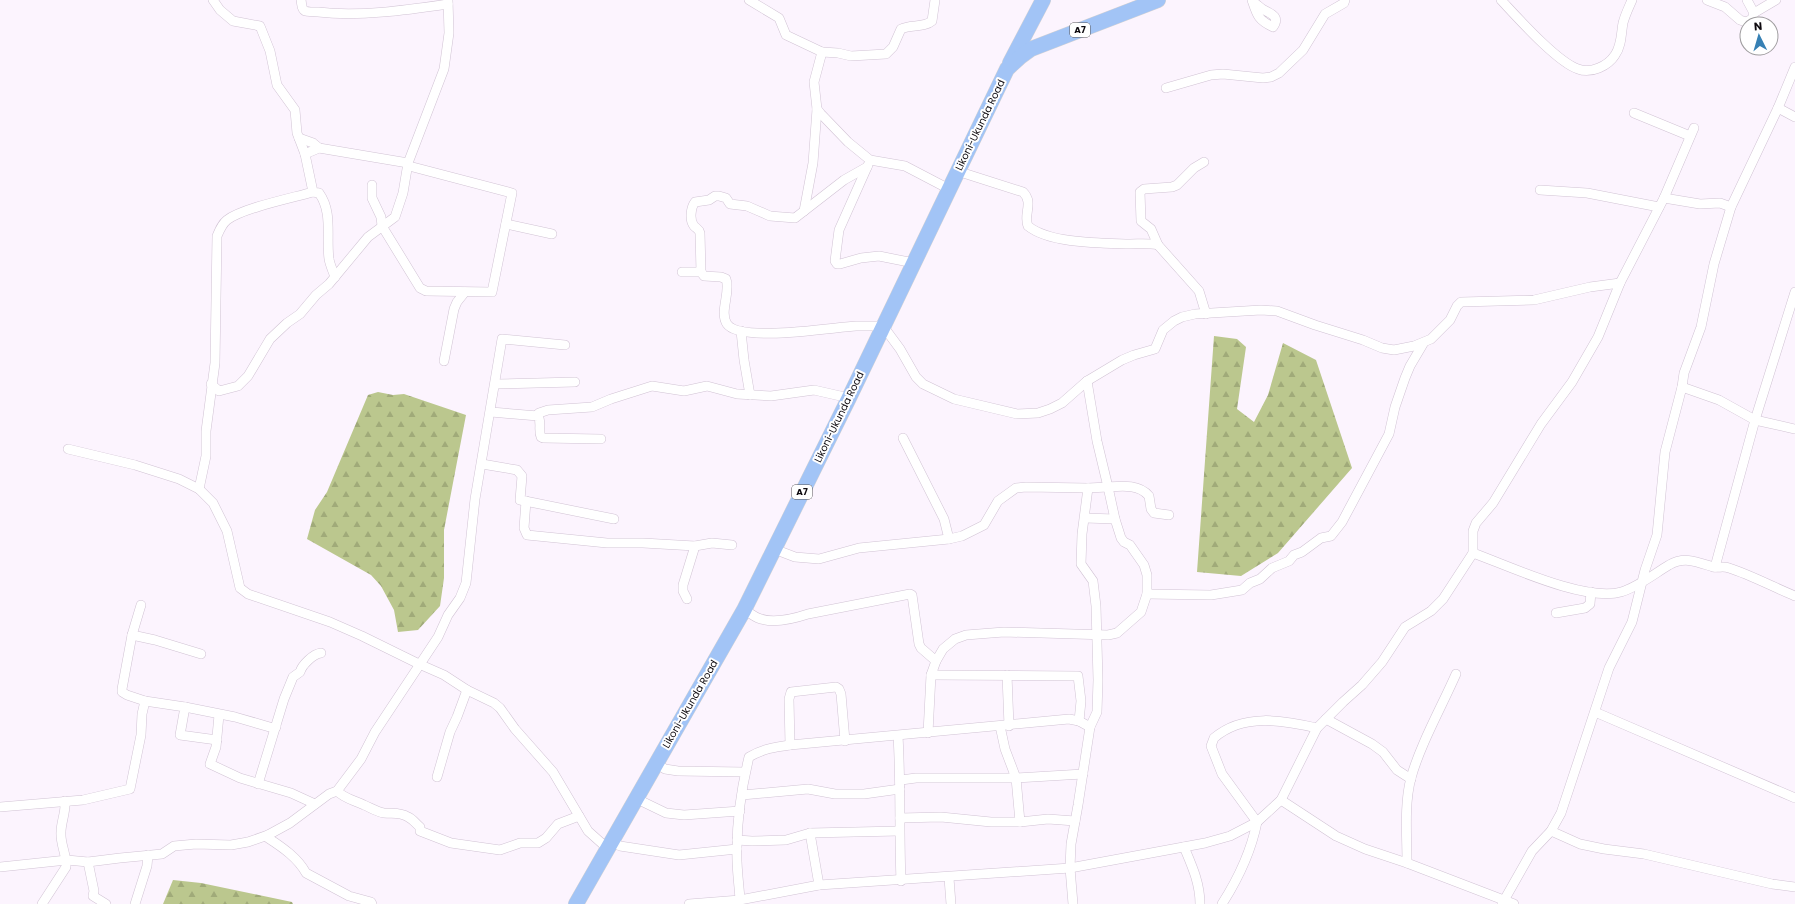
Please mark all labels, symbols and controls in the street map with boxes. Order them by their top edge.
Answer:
north arrow [1739,16,1779,56]
text: N [1753,18,1763,34]
road number: A7 [1070,23,1090,37]
street label: Likoni-Ukunda Road [951,77,1009,173]
street label: Likoni-Ukunda Road [810,369,868,465]
road number: A7 [792,485,812,499]
street label: Likoni-Ukunda Road [659,657,721,751]

